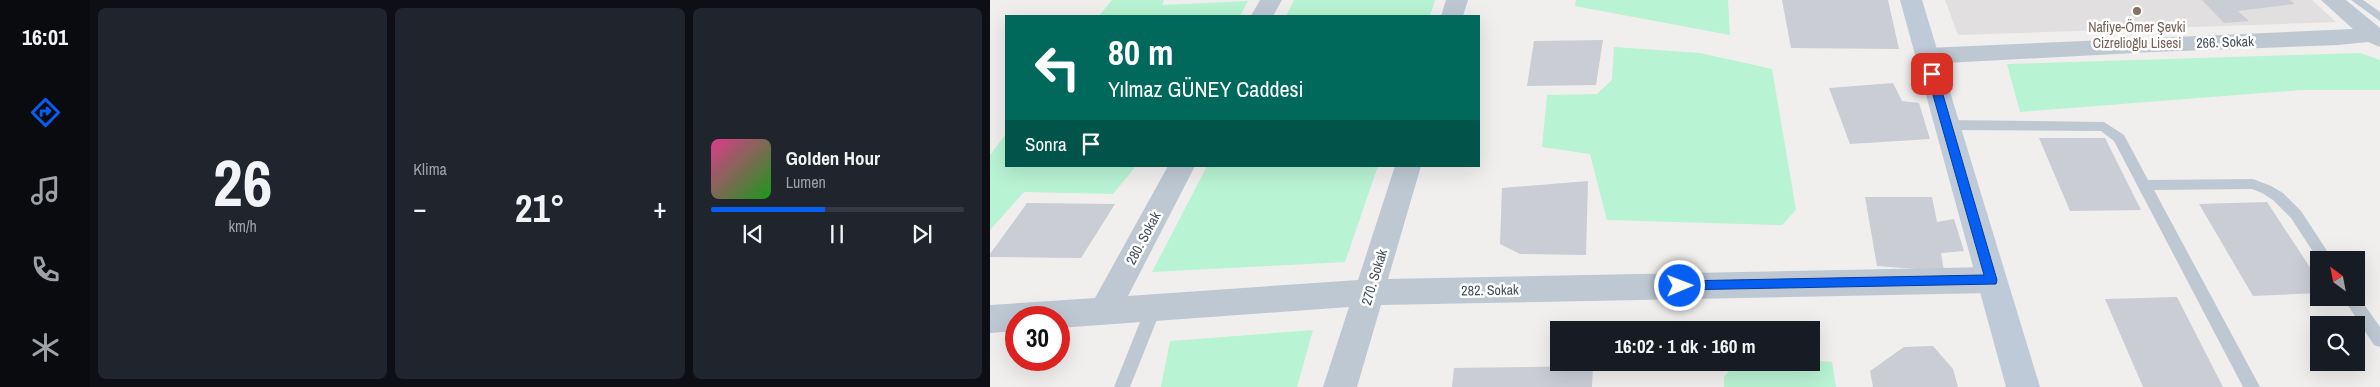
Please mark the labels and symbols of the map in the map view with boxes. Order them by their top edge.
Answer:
marker: Nafiye-Ömer Şevki Cizrelioğlu Lisesi [2131,5,2143,17]
place label: Nafiye-Ömer Şevki Cizrelioğlu Lisesi [2088,18,2186,52]
street label: 266. Sokak [2196,32,2254,52]
pin [1911,53,1953,95]
street label: 280. Sokak [1122,208,1165,268]
street label: 270. Sokak [1357,247,1391,307]
north arrow [2310,251,2365,306]
position arrow [1653,259,1705,311]
street label: 282. Sokak [1461,280,1519,299]
speed limit sign: 30 [1005,306,1070,371]

